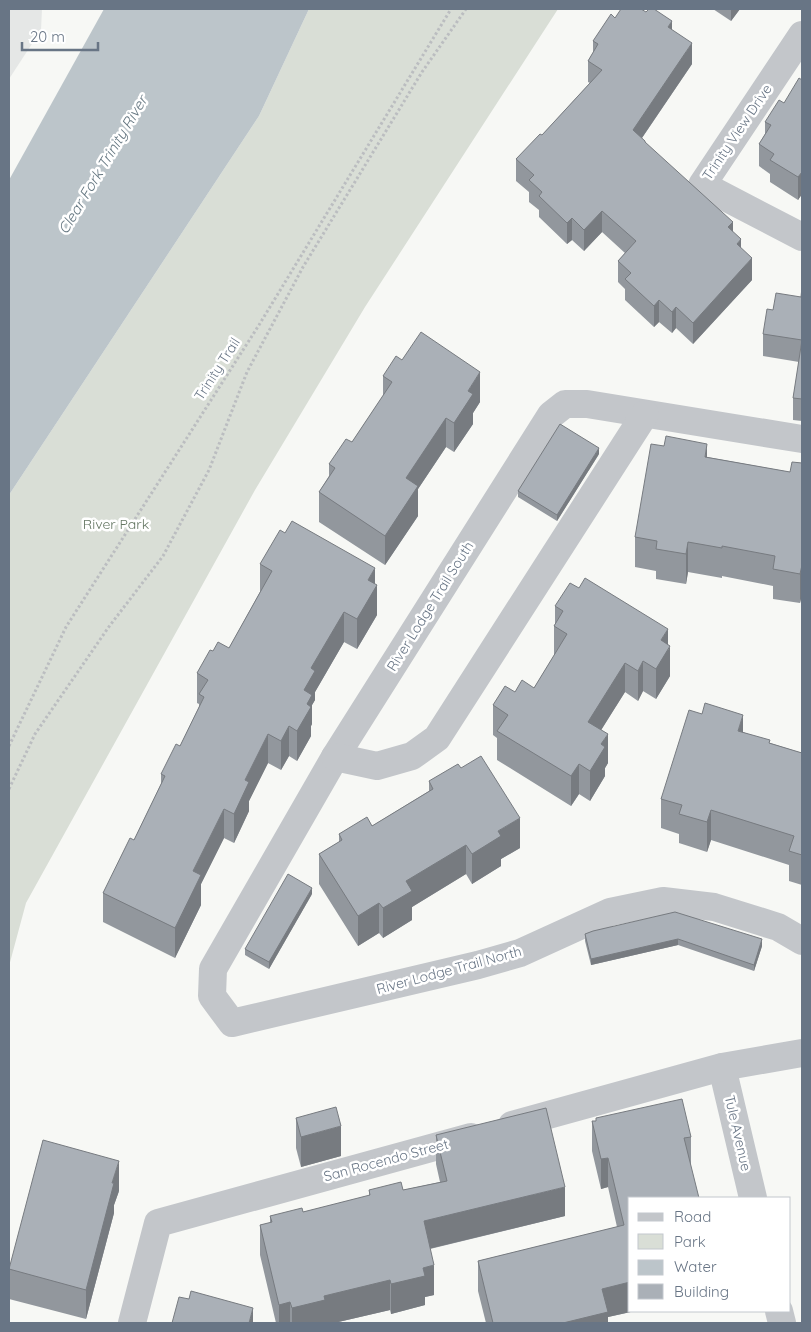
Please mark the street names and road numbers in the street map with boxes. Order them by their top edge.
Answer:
street label: Trinity View Drive [698,81,776,183]
street label: Trinity Trail [190,334,244,404]
street label: River Lodge Trail South [383,538,477,674]
street label: River Lodge Trail North [374,942,524,998]
street label: Tule Avenue [721,1093,755,1173]
street label: San Rocendo Street [322,1135,451,1185]

